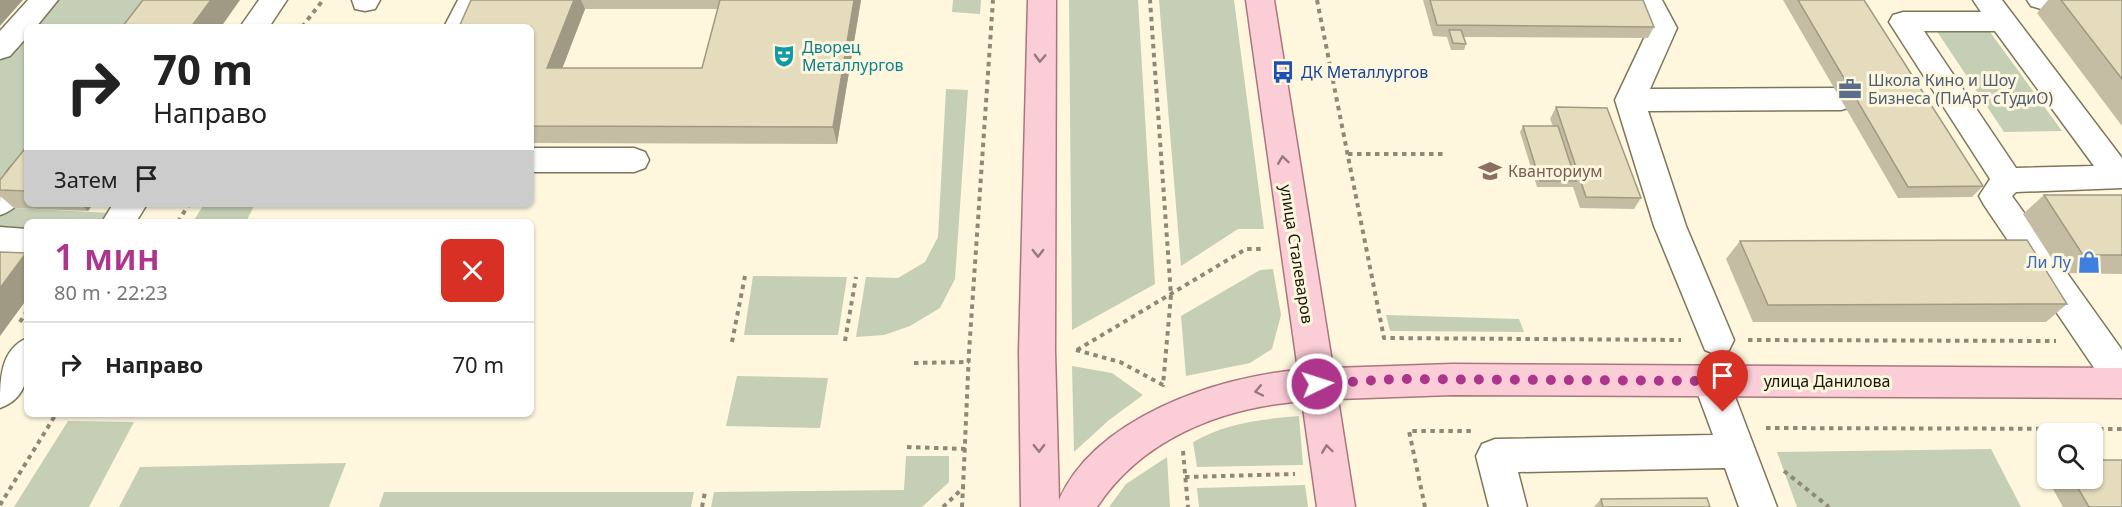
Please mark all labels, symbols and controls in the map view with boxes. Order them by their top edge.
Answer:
place label: Дворец Металлургов [802,36,904,76]
text: 70 m [153,40,253,97]
theatre icon: Дворец Металлургов [771,43,797,69]
icon: right [54,48,132,126]
one-way arrow [1033,54,1046,63]
bus stop icon: ДК Металлургов [1270,59,1296,85]
place label: ДК Металлургов [1301,61,1428,83]
place label: Школа Кино и Шоу Бизнеса (ПиАрт сТудиО) [1868,69,2053,109]
office icon: Школа Кино и Шоу Бизнеса (ПиАрт сТудиО) [1837,76,1863,102]
text: Направо [153,94,267,131]
one-way arrow [1278,155,1290,165]
school or university icon: Кванториум [1477,158,1503,184]
place label: Кванториум [1508,160,1603,182]
icon: arrive [130,162,163,195]
text: Затем [54,164,118,194]
street label: улица Сталеваров [1275,183,1319,325]
text: 1 мин [54,232,160,281]
button: close [441,239,504,302]
one-way arrow [1032,249,1044,258]
shop icon: Ли Лу [2076,249,2102,275]
place label: Ли Лу [2026,251,2072,273]
text: 80 m · 22:23 [54,279,168,306]
icon: right [54,348,87,381]
text: Направо [105,349,203,379]
text: 70 m [453,349,504,379]
pin [1697,350,1748,412]
position arrow [1285,352,1349,416]
icon: arrive [1706,359,1739,392]
street label: улица Данилова [1764,370,1890,392]
one-way arrow [1254,384,1264,397]
map controls [2037,423,2103,489]
button: search [2037,423,2103,489]
one-way arrow [1033,444,1045,453]
one-way arrow [1321,445,1333,454]

